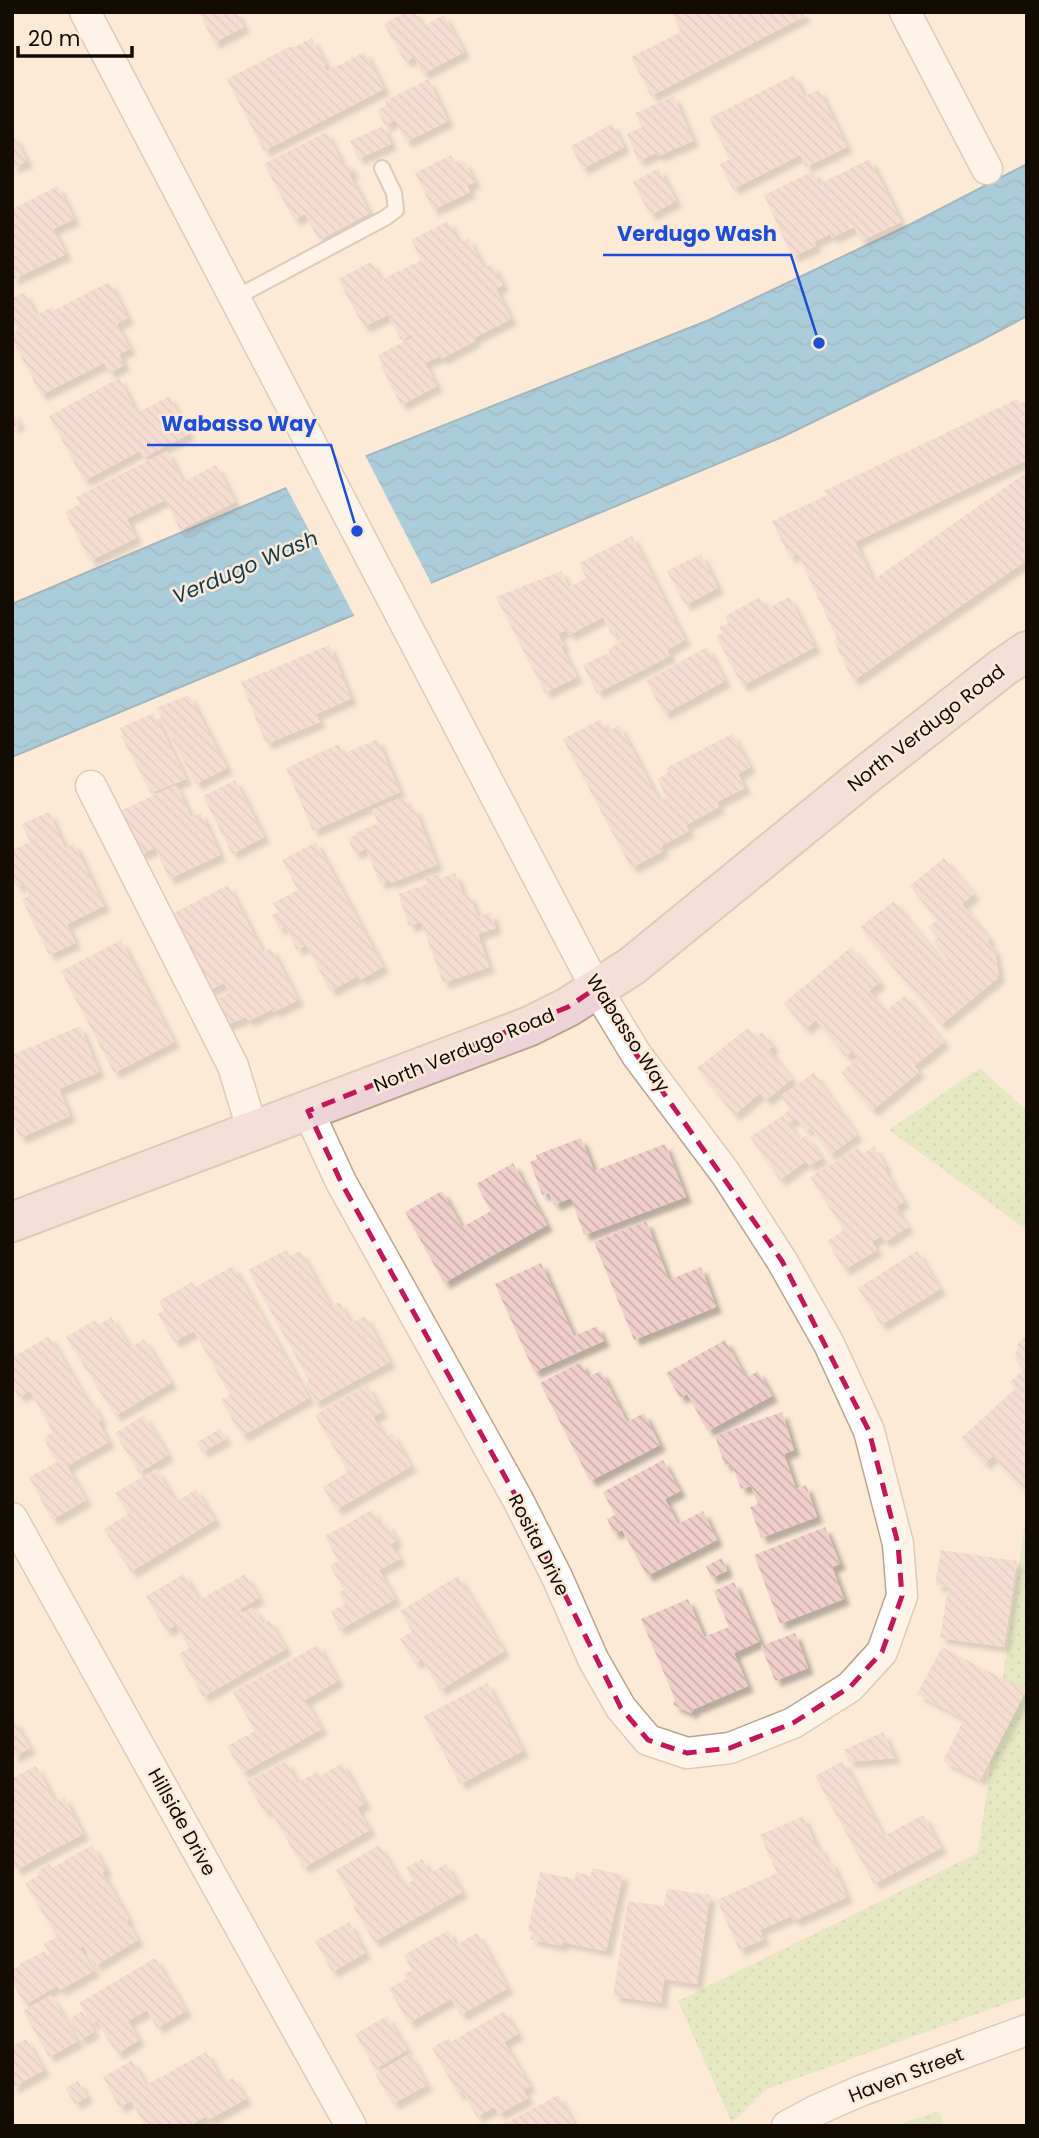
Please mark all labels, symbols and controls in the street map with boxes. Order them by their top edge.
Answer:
scale bar [18,14,131,58]
text: 20 m [28,24,81,53]
callout: Verdugo Wash [603,213,791,255]
text: Verdugo Wash [617,219,777,248]
callout: Wabasso Way [147,403,331,445]
text: Wabasso Way [161,409,318,438]
water label: Verdugo Wash [168,523,322,611]
street label: North Verdugo Road [842,658,1010,798]
street label: Wabasso Way [580,969,677,1098]
street label: North Verdugo Road [369,1001,559,1099]
street label: Rosita Drive [502,1490,576,1600]
street label: Hillside Drive [141,1763,223,1881]
street label: Haven Street [845,2041,968,2109]

